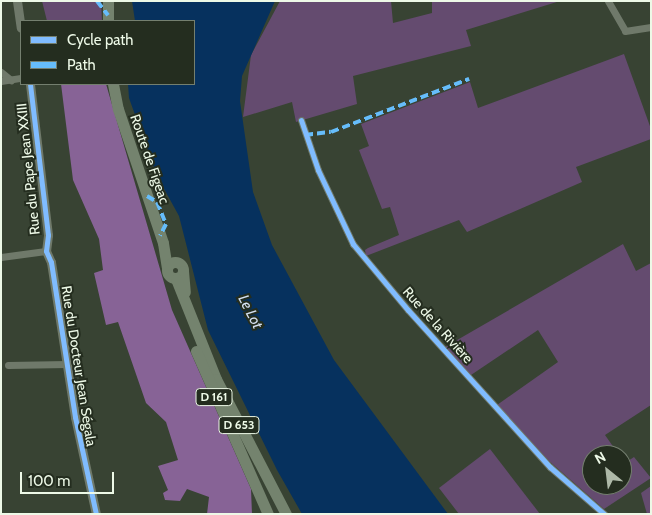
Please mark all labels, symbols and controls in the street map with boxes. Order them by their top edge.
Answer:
legend [20,20,195,85]
text: Cycle path [67,31,133,49]
text: Path [67,56,96,74]
street label: Rue du Pape Jean XXIII [13,102,43,236]
street label: Route de Figeac [127,112,173,206]
street label: Rue de la Rivière [399,283,477,367]
street label: Rue du Docteur Jean Ségala [58,284,100,448]
water label: Le Lot [234,292,266,332]
road number: D 161 [195,388,233,407]
road number: D 653 [218,416,260,434]
north arrow [582,445,632,495]
text: N [592,447,609,468]
scale bar [22,462,116,494]
text: 100 m [28,472,70,490]

